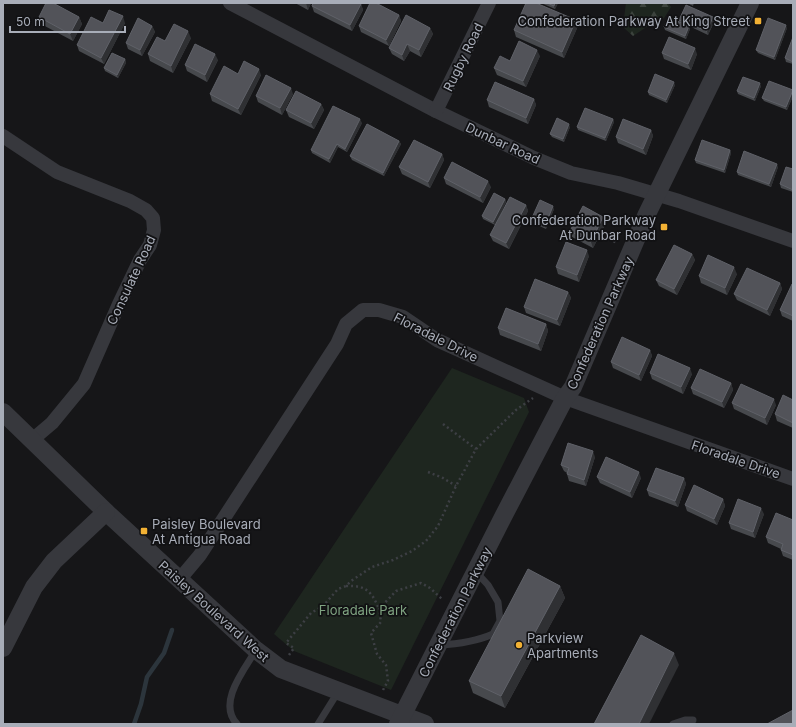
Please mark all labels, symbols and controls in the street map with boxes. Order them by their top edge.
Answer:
scale bar [10,8,125,34]
place label: Confederation Parkway At King Street [518,13,750,29]
text: 50 m [16,14,45,29]
marker: Confederation Parkway At King Street [753,16,763,26]
street label: Rugby Road [440,20,486,94]
street label: Dunbar Road [463,119,543,167]
place label: Confederation Parkway At Dunbar Road [512,212,656,243]
marker: Confederation Parkway At Dunbar Road [659,222,669,232]
street label: Consulate Road [103,233,159,327]
street label: Confederation Parkway [563,254,637,392]
street label: Floradale Drive [391,309,481,365]
street label: Floradale Drive [690,436,782,482]
place label: Paisley Boulevard At Antigua Road [152,516,261,547]
marker: Paisley Boulevard At Antigua Road [139,526,149,536]
street label: Confederation Parkway [415,544,495,680]
street label: Paisley Boulevard West [155,557,273,665]
park label: Floradale Park [319,602,407,618]
place label: Parkview Apartments [527,630,598,661]
marker: Parkview Apartments [514,640,524,650]

